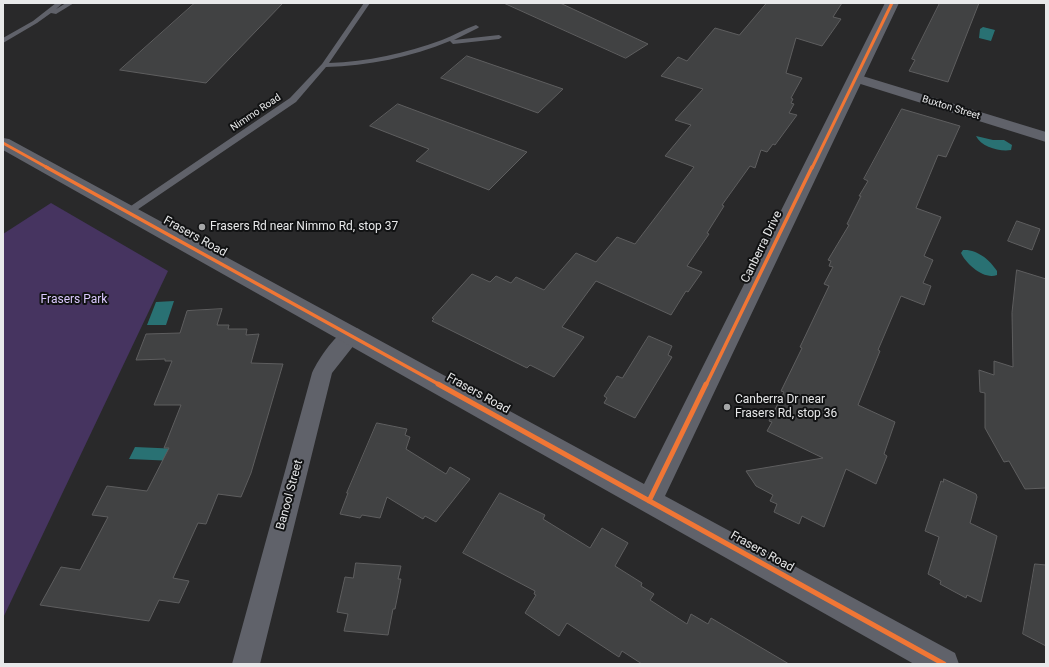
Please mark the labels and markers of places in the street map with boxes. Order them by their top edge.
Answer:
place label: Frasers Rd near Nimmo Rd, stop 37 [210,220,398,234]
marker: Frasers Rd near Nimmo Rd, stop 37 [197,222,207,232]
place label: Canberra Dr near Frasers Rd, stop 36 [735,393,837,421]
marker: Canberra Dr near Frasers Rd, stop 36 [722,402,732,412]

